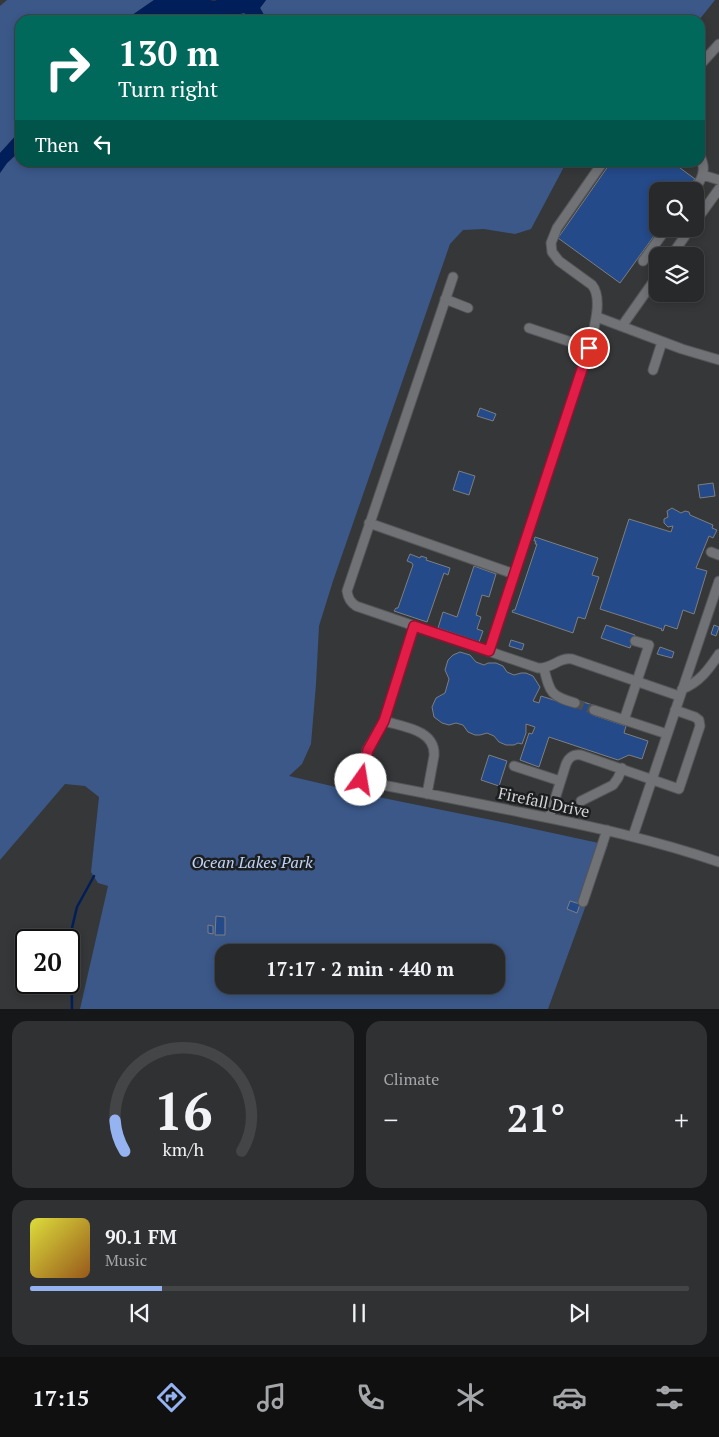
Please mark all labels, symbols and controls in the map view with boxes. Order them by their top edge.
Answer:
text: 130 m [118,30,219,76]
icon: right [35,35,100,100]
text: Turn right [118,74,218,103]
icon: left [89,130,117,158]
text: Then [35,132,79,157]
map controls [649,182,704,302]
button: search [649,182,704,237]
button: layers [649,247,704,302]
pin [568,327,610,369]
icon: arrive [575,334,603,362]
position arrow [334,753,386,805]
street label: Firefall Drive [496,782,592,822]
park label: Ocean Lakes Park [191,851,313,873]
speed limit sign: 20 [15,929,80,994]
text: 17:17 · 2 min · 440 m [266,956,454,981]
text: Climate [384,1068,439,1090]
text: 16 [153,1076,212,1145]
text: 21° [507,1093,566,1143]
text: − [384,1101,398,1138]
text: + [674,1101,689,1138]
text: km/h [162,1137,204,1161]
text: 90.1 FM [105,1224,177,1249]
text: Music [105,1249,147,1271]
icon: previous [126,1299,154,1327]
icon: pause [345,1299,373,1327]
icon: next [565,1299,593,1327]
icon: directions [154,1380,189,1415]
icon: music [254,1380,289,1415]
icon: phone [353,1380,388,1415]
icon: climate [453,1380,488,1415]
icon: car [552,1380,587,1415]
icon: filters [652,1380,687,1415]
text: 17:15 [32,1383,90,1412]

